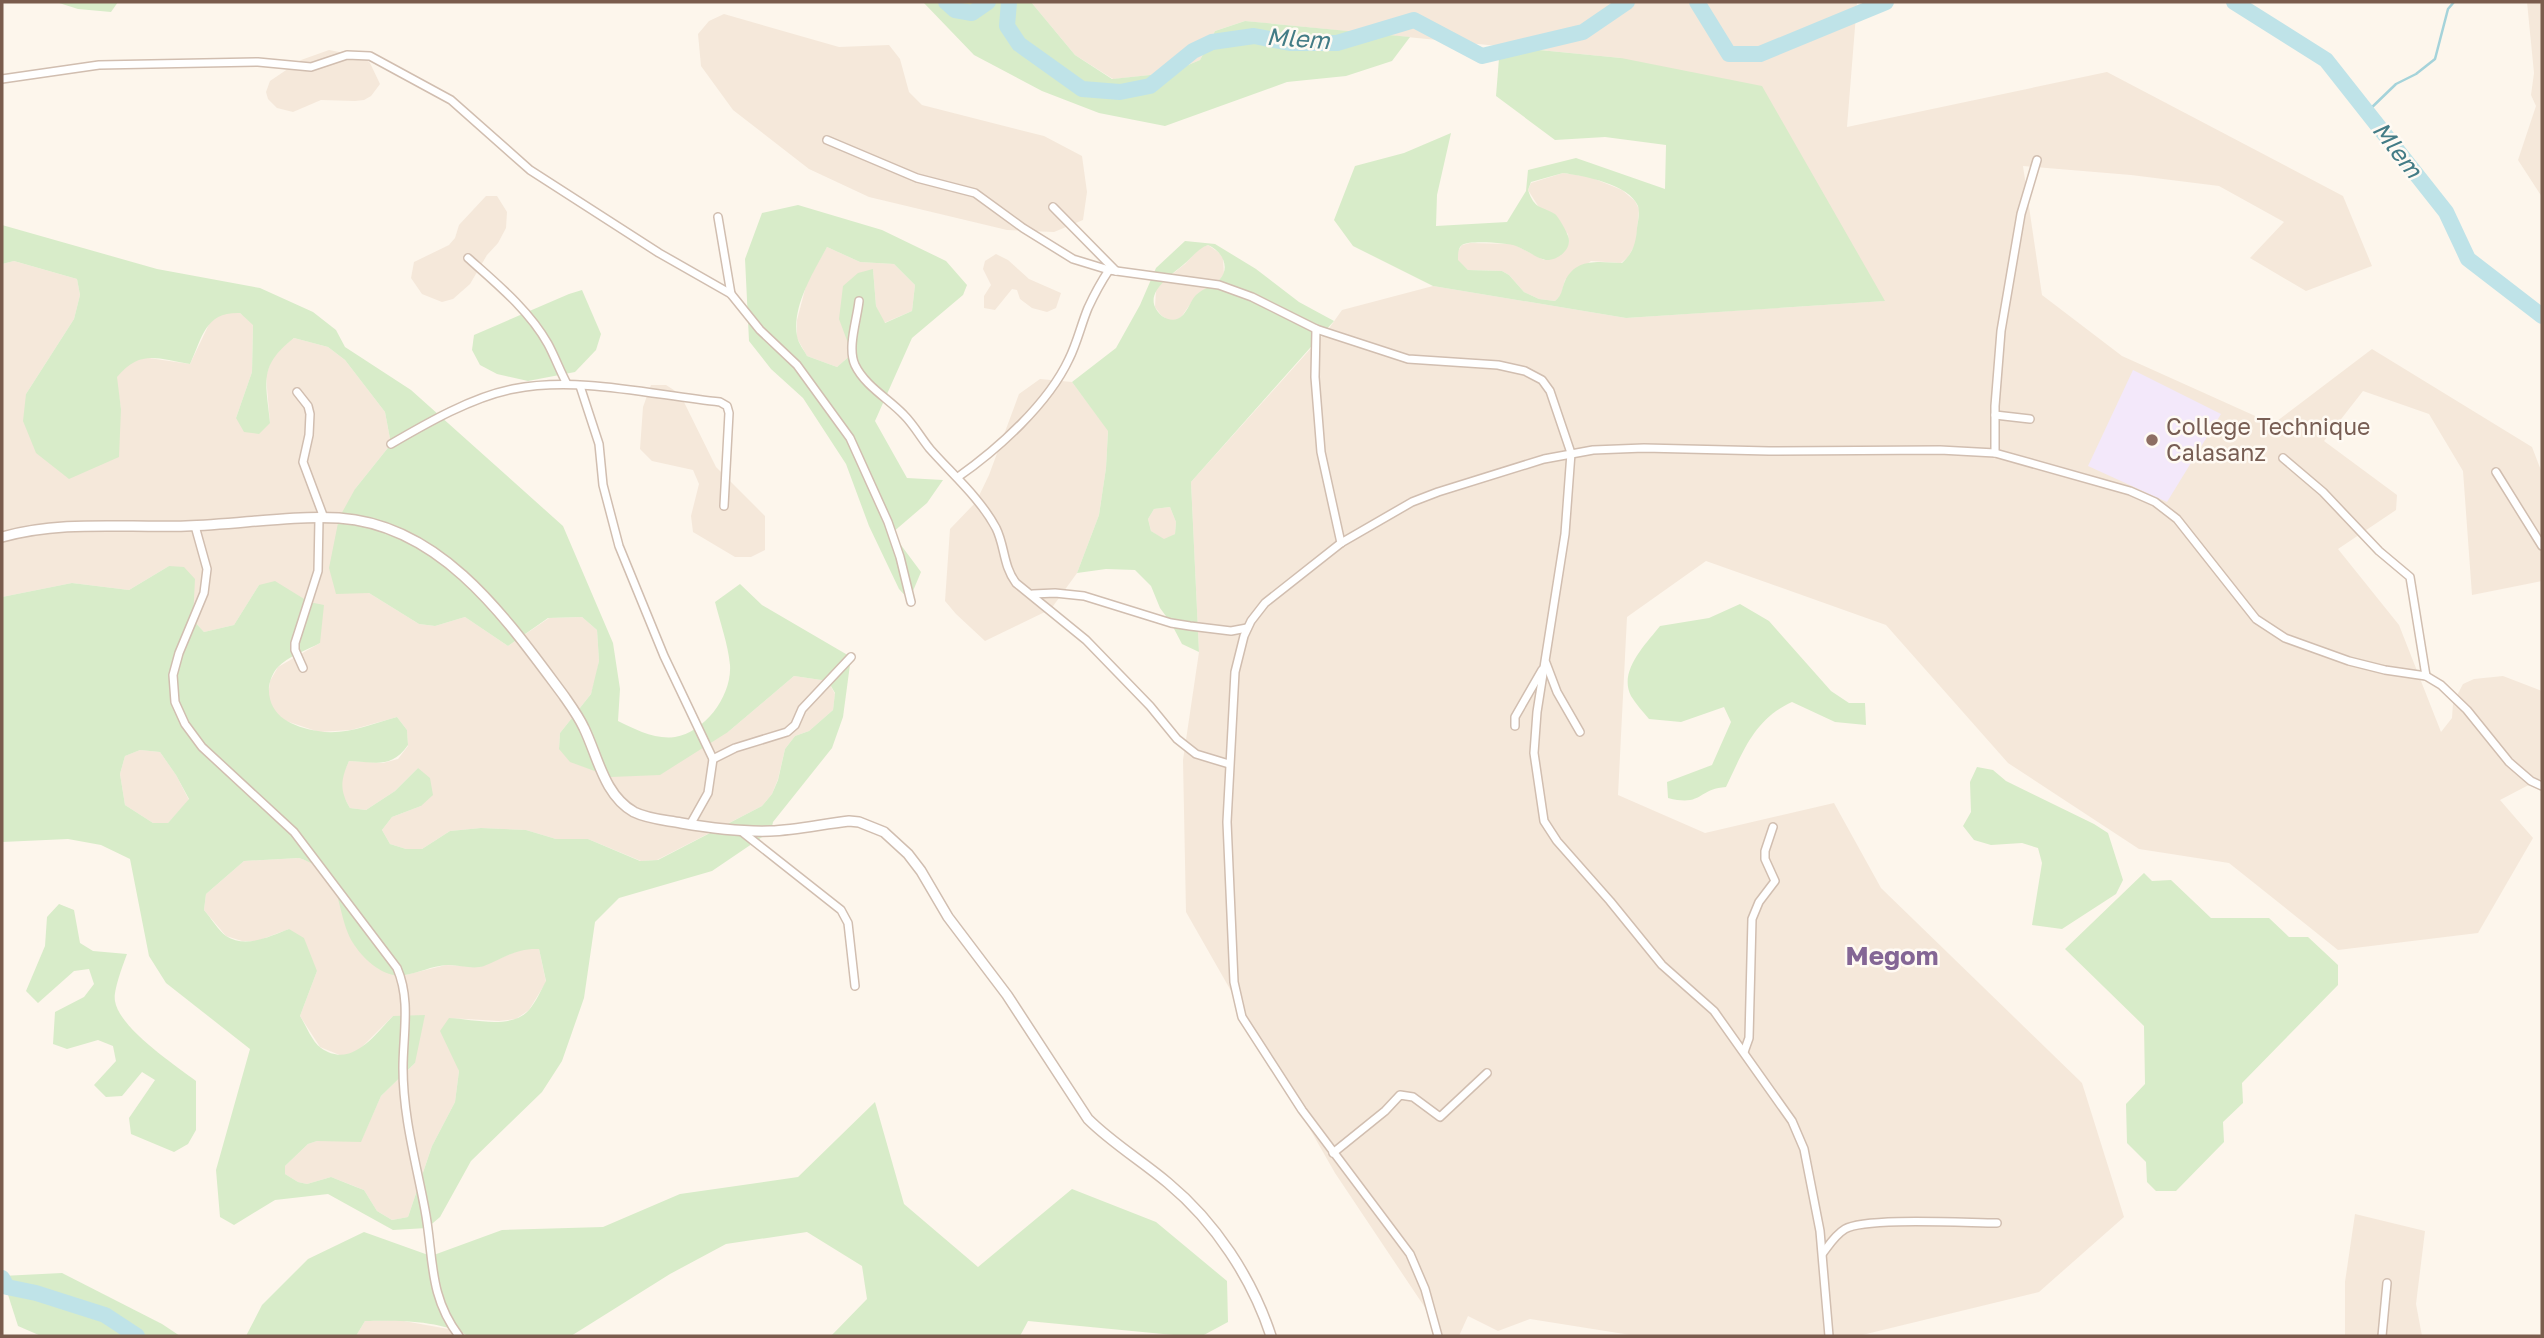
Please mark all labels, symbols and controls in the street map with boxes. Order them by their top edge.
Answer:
water label: Mlem [1266,21,1332,54]
water label: Mlem [2367,115,2430,184]
place label: College Technique Calasanz [2166,412,2370,466]
marker: College Technique Calasanz [2144,432,2160,448]
district label: Megom [1846,940,1938,971]

